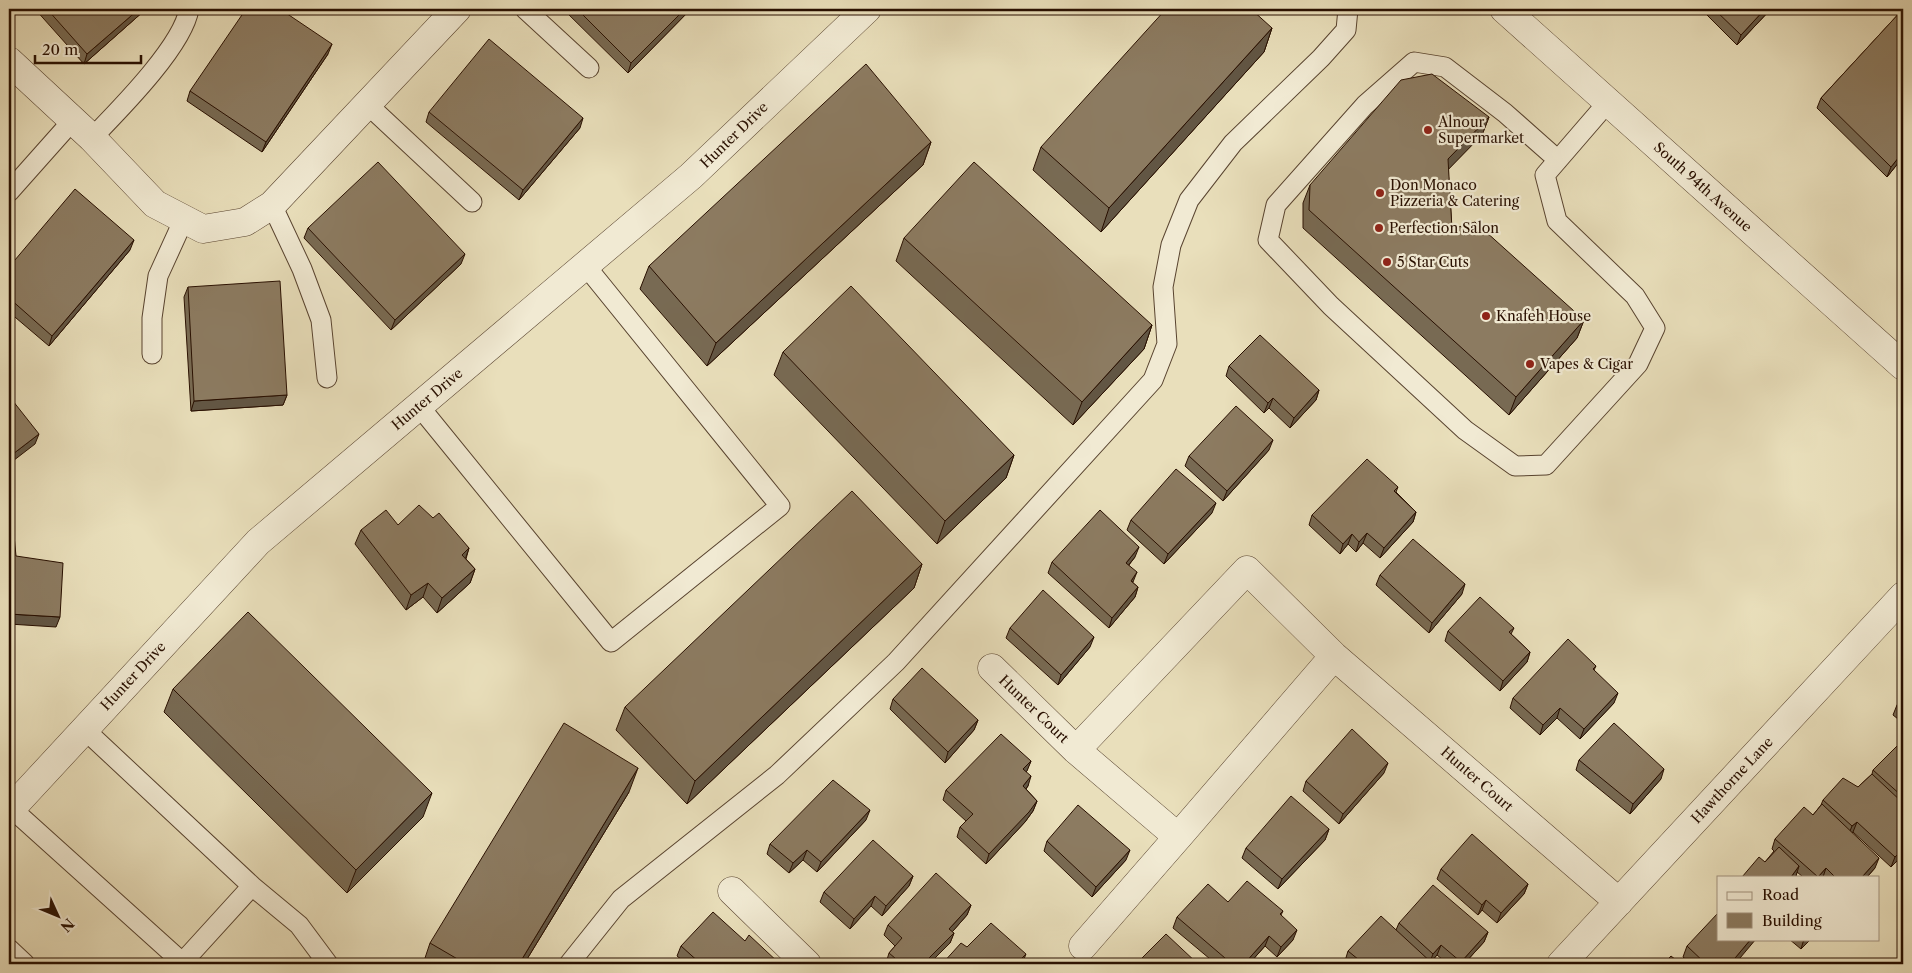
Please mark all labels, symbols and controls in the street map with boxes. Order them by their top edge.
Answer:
scale bar [35,32,141,64]
text: 20 m [42,40,78,59]
street label: Hunter Drive [696,98,772,172]
place label: Alnour Supermarket [1437,113,1524,147]
marker: Alnour Supermarket [1422,124,1434,136]
street label: South 94th Avenue [1650,138,1756,236]
place label: Don Monaco Pizzeria & Catering [1390,176,1520,210]
marker: Don Monaco Pizzeria & Catering [1374,187,1386,199]
place label: Perfection Salon [1389,219,1499,237]
marker: Perfection Salon [1373,222,1385,234]
place label: 5 Star Cuts [1397,253,1469,271]
marker: 5 Star Cuts [1381,256,1393,268]
place label: Knafeh House [1496,307,1591,325]
marker: Knafeh House [1480,310,1492,322]
place label: Vapes & Cigar [1539,355,1633,373]
marker: Vapes & Cigar [1524,358,1536,370]
street label: Hunter Drive [388,364,466,434]
street label: Hunter Drive [97,638,170,714]
street label: Hunter Court [995,671,1073,747]
street label: Hawthorne Lane [1687,733,1777,827]
street label: Hunter Court [1437,743,1517,815]
legend [1717,876,1880,940]
text: Road [1762,885,1799,904]
north arrow [32,890,82,940]
text: Building [1762,911,1822,930]
text: N [57,914,78,936]

